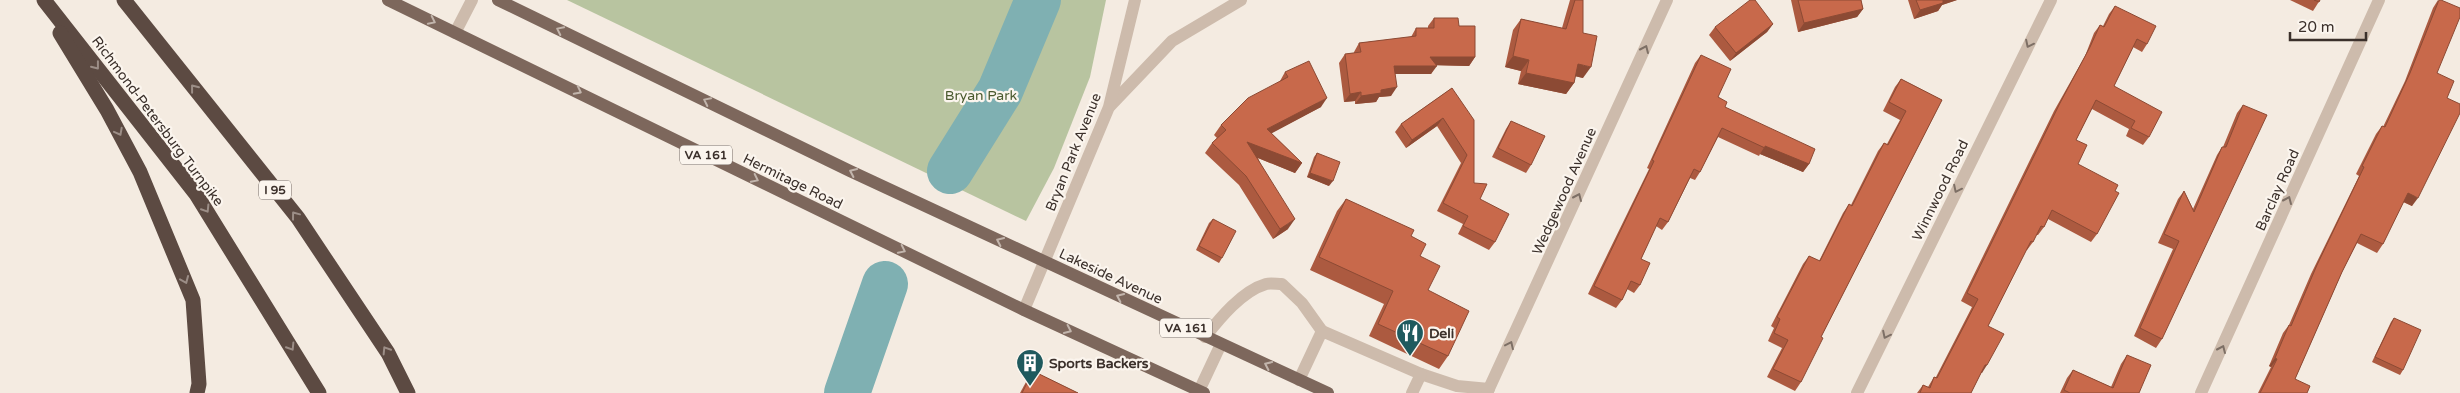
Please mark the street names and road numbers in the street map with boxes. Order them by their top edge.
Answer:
street label: Richmond-Petersburg Turnpike [88,33,227,210]
street label: Bryan Park Avenue [1042,90,1105,214]
street label: Wedgewood Avenue [1529,125,1600,258]
street label: Winnwood Road [1909,137,1972,243]
road number: VA 161 [680,146,732,164]
street label: Barclay Road [2252,147,2303,234]
street label: Hermitage Road [740,150,845,213]
road number: I 95 [259,180,291,200]
street label: Lakeside Avenue [1056,245,1165,308]
road number: VA 161 [1160,318,1212,338]

